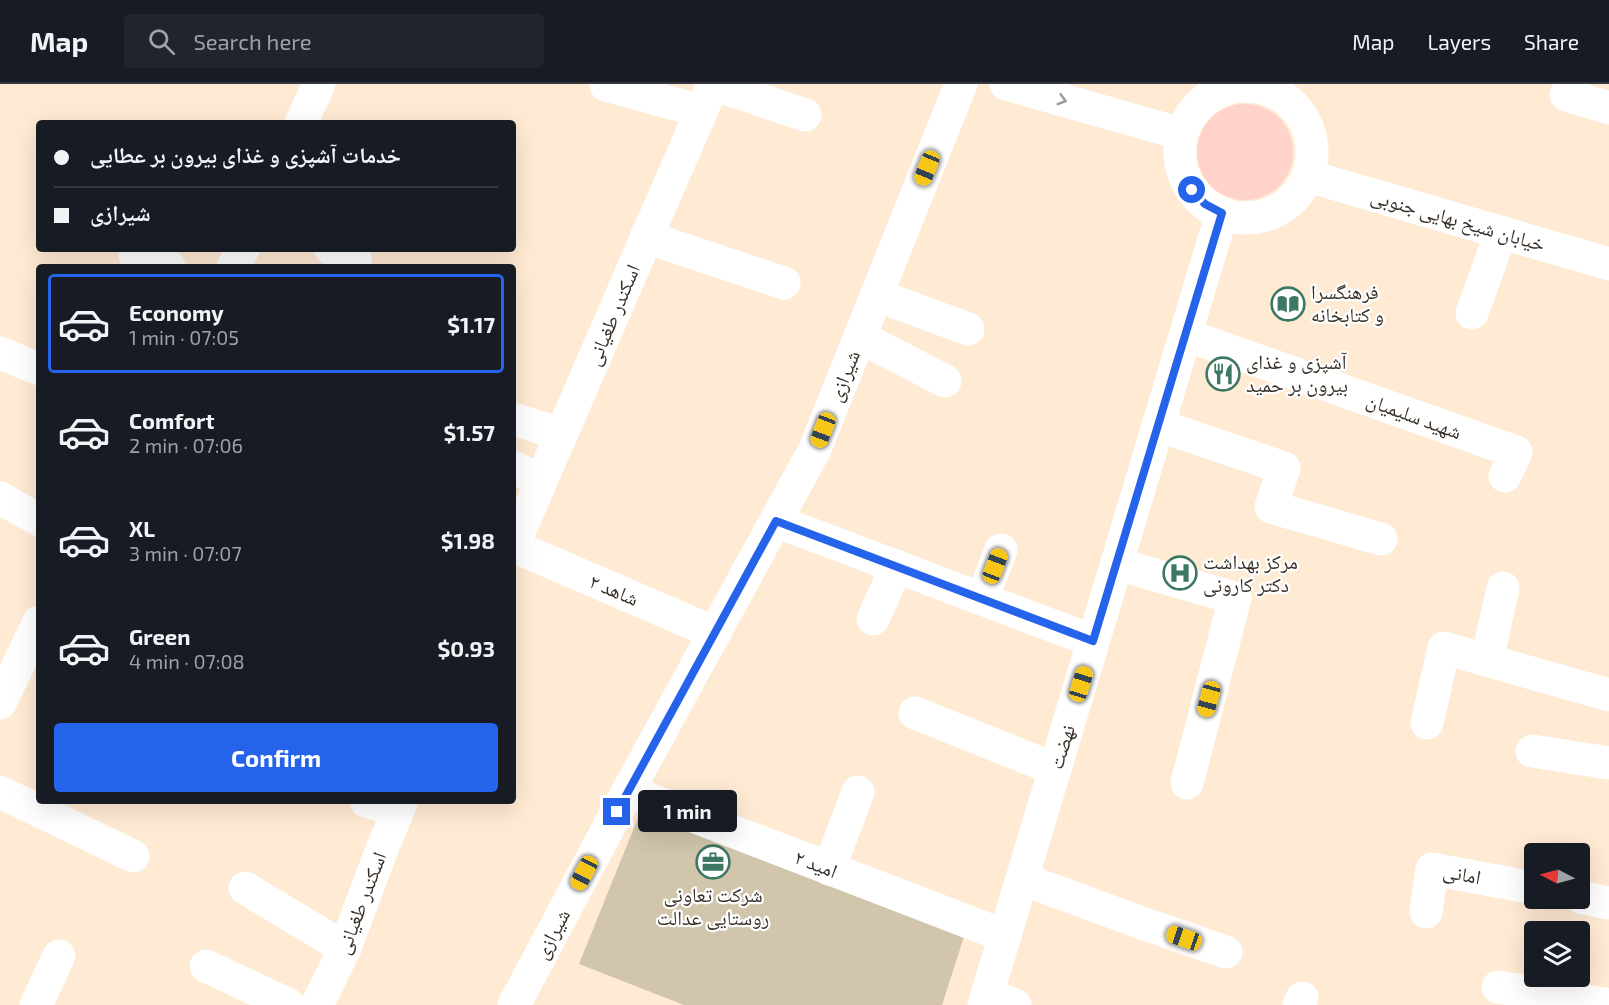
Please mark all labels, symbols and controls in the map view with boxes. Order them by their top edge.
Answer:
search box [124,14,544,68]
text: Map [30,24,88,58]
icon: search [145,25,178,58]
text: Search here [193,28,312,54]
text: Map [1352,29,1394,54]
text: Layers [1427,29,1491,54]
text: Share [1524,29,1579,54]
one-way arrow [1056,93,1067,105]
text: خدمات آشپزی و غذای بیرون بر عطایی [90,141,401,167]
car [912,148,942,188]
route start [1178,176,1205,203]
street label: خیابان شیخ بهایی جنوبی [1368,183,1548,257]
text: شیرازی [90,199,151,225]
street label: اسکندر طغیانی [580,260,645,369]
place label: فرهنگسرا و کتابخانه [1311,279,1384,327]
library icon: فرهنگسرا و کتابخانه [1270,286,1306,322]
icon: car [57,297,111,351]
text: Economy [129,299,224,325]
text: $1.17 [447,311,495,337]
text: 1 min · 07:05 [129,325,239,349]
street label: شیرازی [822,346,865,405]
place label: آشپزی و غذای بیرون بر حمید [1246,349,1348,397]
restaurant icon: آشپزی و غذای بیرون بر حمید [1205,356,1241,392]
street label: شهید سلیمیان [1363,387,1465,444]
icon: car [57,405,111,459]
text: Comfort [129,407,214,433]
car [808,410,838,450]
text: $1.57 [444,419,495,445]
text: 2 min · 07:06 [129,433,243,457]
icon: car [57,513,111,567]
text: XL [129,515,155,541]
text: $1.98 [441,527,495,553]
text: 3 min · 07:07 [129,541,242,565]
car [980,546,1010,586]
place label: مرکز بهداشت دکتر کارونی [1203,549,1298,597]
hospital icon: مرکز بهداشت دکتر کارونی [1162,555,1198,591]
street label: شاهد ۲ [586,568,643,610]
icon: car [57,621,111,675]
text: Green [129,623,191,649]
text: $0.93 [438,635,495,661]
text: 4 min · 07:08 [129,649,245,673]
car [1067,664,1095,704]
car [1196,679,1222,719]
street label: نهضت [1043,722,1080,772]
button: Confirm [54,723,498,792]
callout: 1 min [638,791,737,833]
route end [603,798,630,825]
text: 1 min [663,799,712,823]
north arrow [1524,843,1590,909]
map controls [1524,843,1590,987]
office icon: شرکت تعاونی روستایی عدالت [695,844,731,880]
street label: امید ۲ [791,844,841,882]
street label: اسکندر طغیانی [330,848,391,958]
car [568,853,600,893]
street label: امانی [1441,858,1483,889]
place label: شرکت تعاونی روستایی عدالت [657,882,769,930]
street label: شیرازی [528,904,575,963]
button: layers [1524,921,1590,987]
car [1164,924,1204,952]

